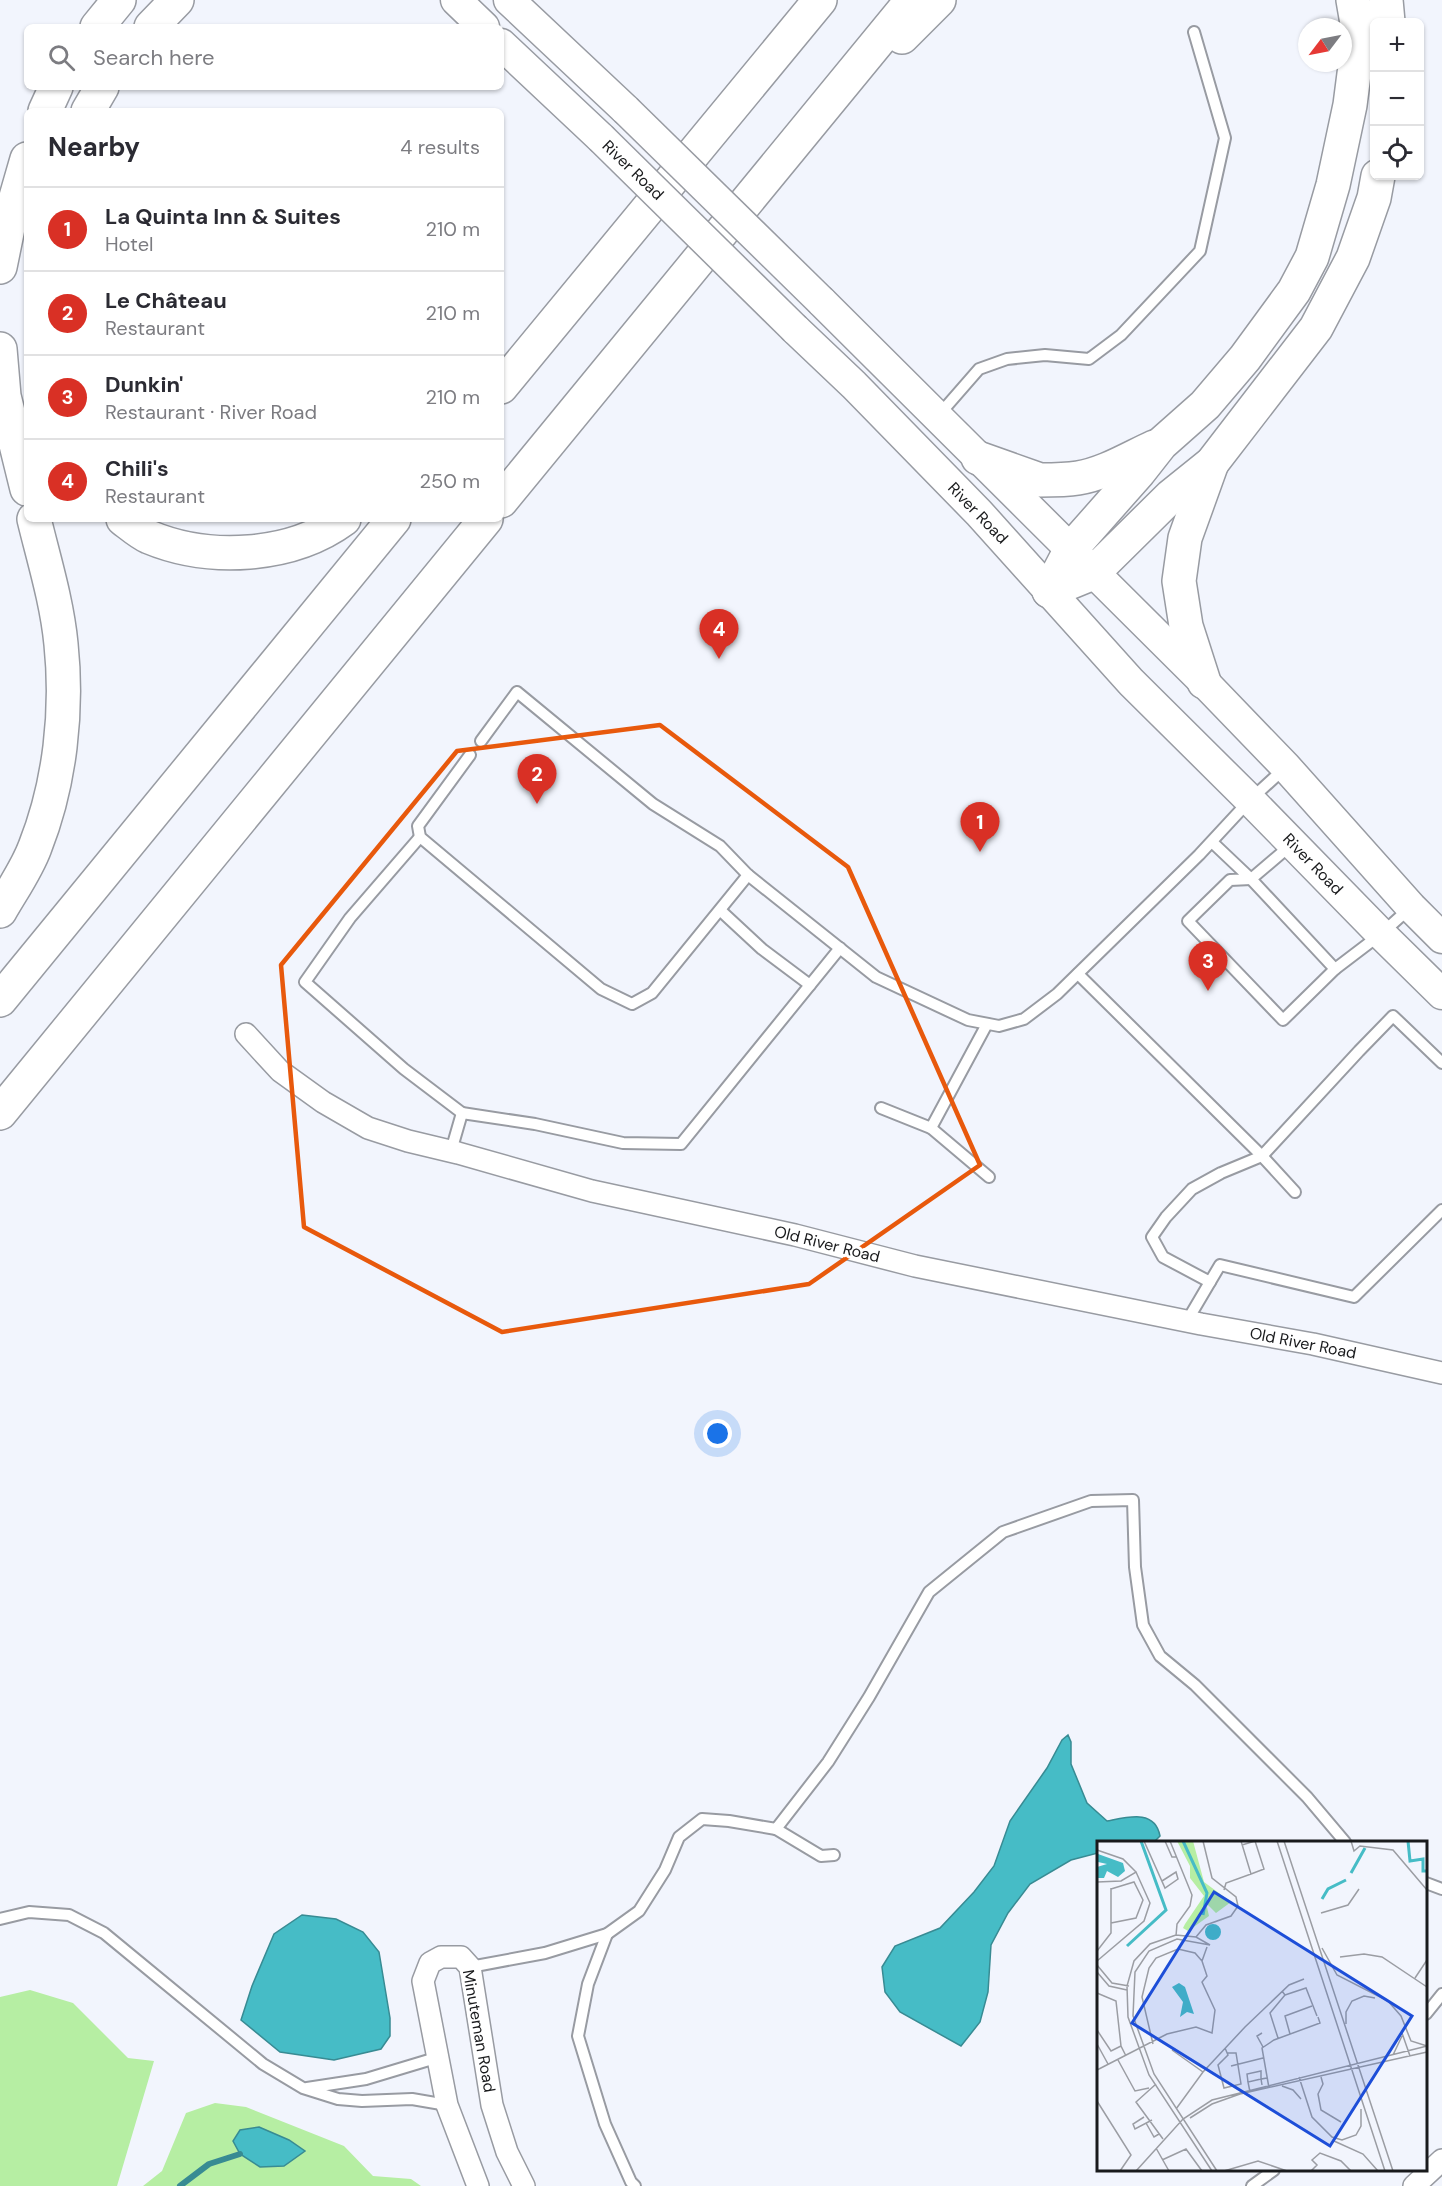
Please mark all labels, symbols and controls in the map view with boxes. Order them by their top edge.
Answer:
north arrow [1298,18,1352,72]
map controls [1370,18,1424,180]
button: + [1370,18,1424,72]
search box [24,24,504,90]
icon: search [45,41,78,74]
text: Search here [93,43,214,72]
button: − [1370,72,1424,126]
button: locate [1370,126,1424,180]
text: Nearby [48,130,140,164]
text: 4 results [400,134,480,160]
street label: River Road [598,135,668,205]
text: La Quinta Inn & Suites [105,202,341,231]
text: 1 [64,216,71,242]
text: 210 m [425,216,480,242]
text: Hotel [105,231,153,257]
text: Le Château [105,286,227,315]
text: 2 [62,300,73,326]
text: 210 m [425,300,480,326]
text: Restaurant [105,315,205,341]
text: Dunkin' [105,370,183,399]
text: 3 [61,384,74,410]
text: 210 m [425,384,480,410]
text: Restaurant · River Road [105,399,317,425]
text: Chili's [105,454,169,483]
text: 4 [61,468,74,494]
text: 250 m [419,468,480,494]
street label: River Road [943,478,1013,548]
text: Restaurant [105,483,205,509]
pin: 4 [700,610,738,659]
pin: 2 [518,754,556,804]
pin: 1 [960,802,1000,852]
street label: River Road [1278,829,1348,899]
pin: 3 [1188,942,1228,991]
street label: Old River Road [772,1221,882,1267]
street label: Old River Road [1248,1322,1358,1364]
your location [703,1419,732,1448]
inset map [1097,1841,1427,2171]
street label: Minuteman Road [458,1968,500,2094]

